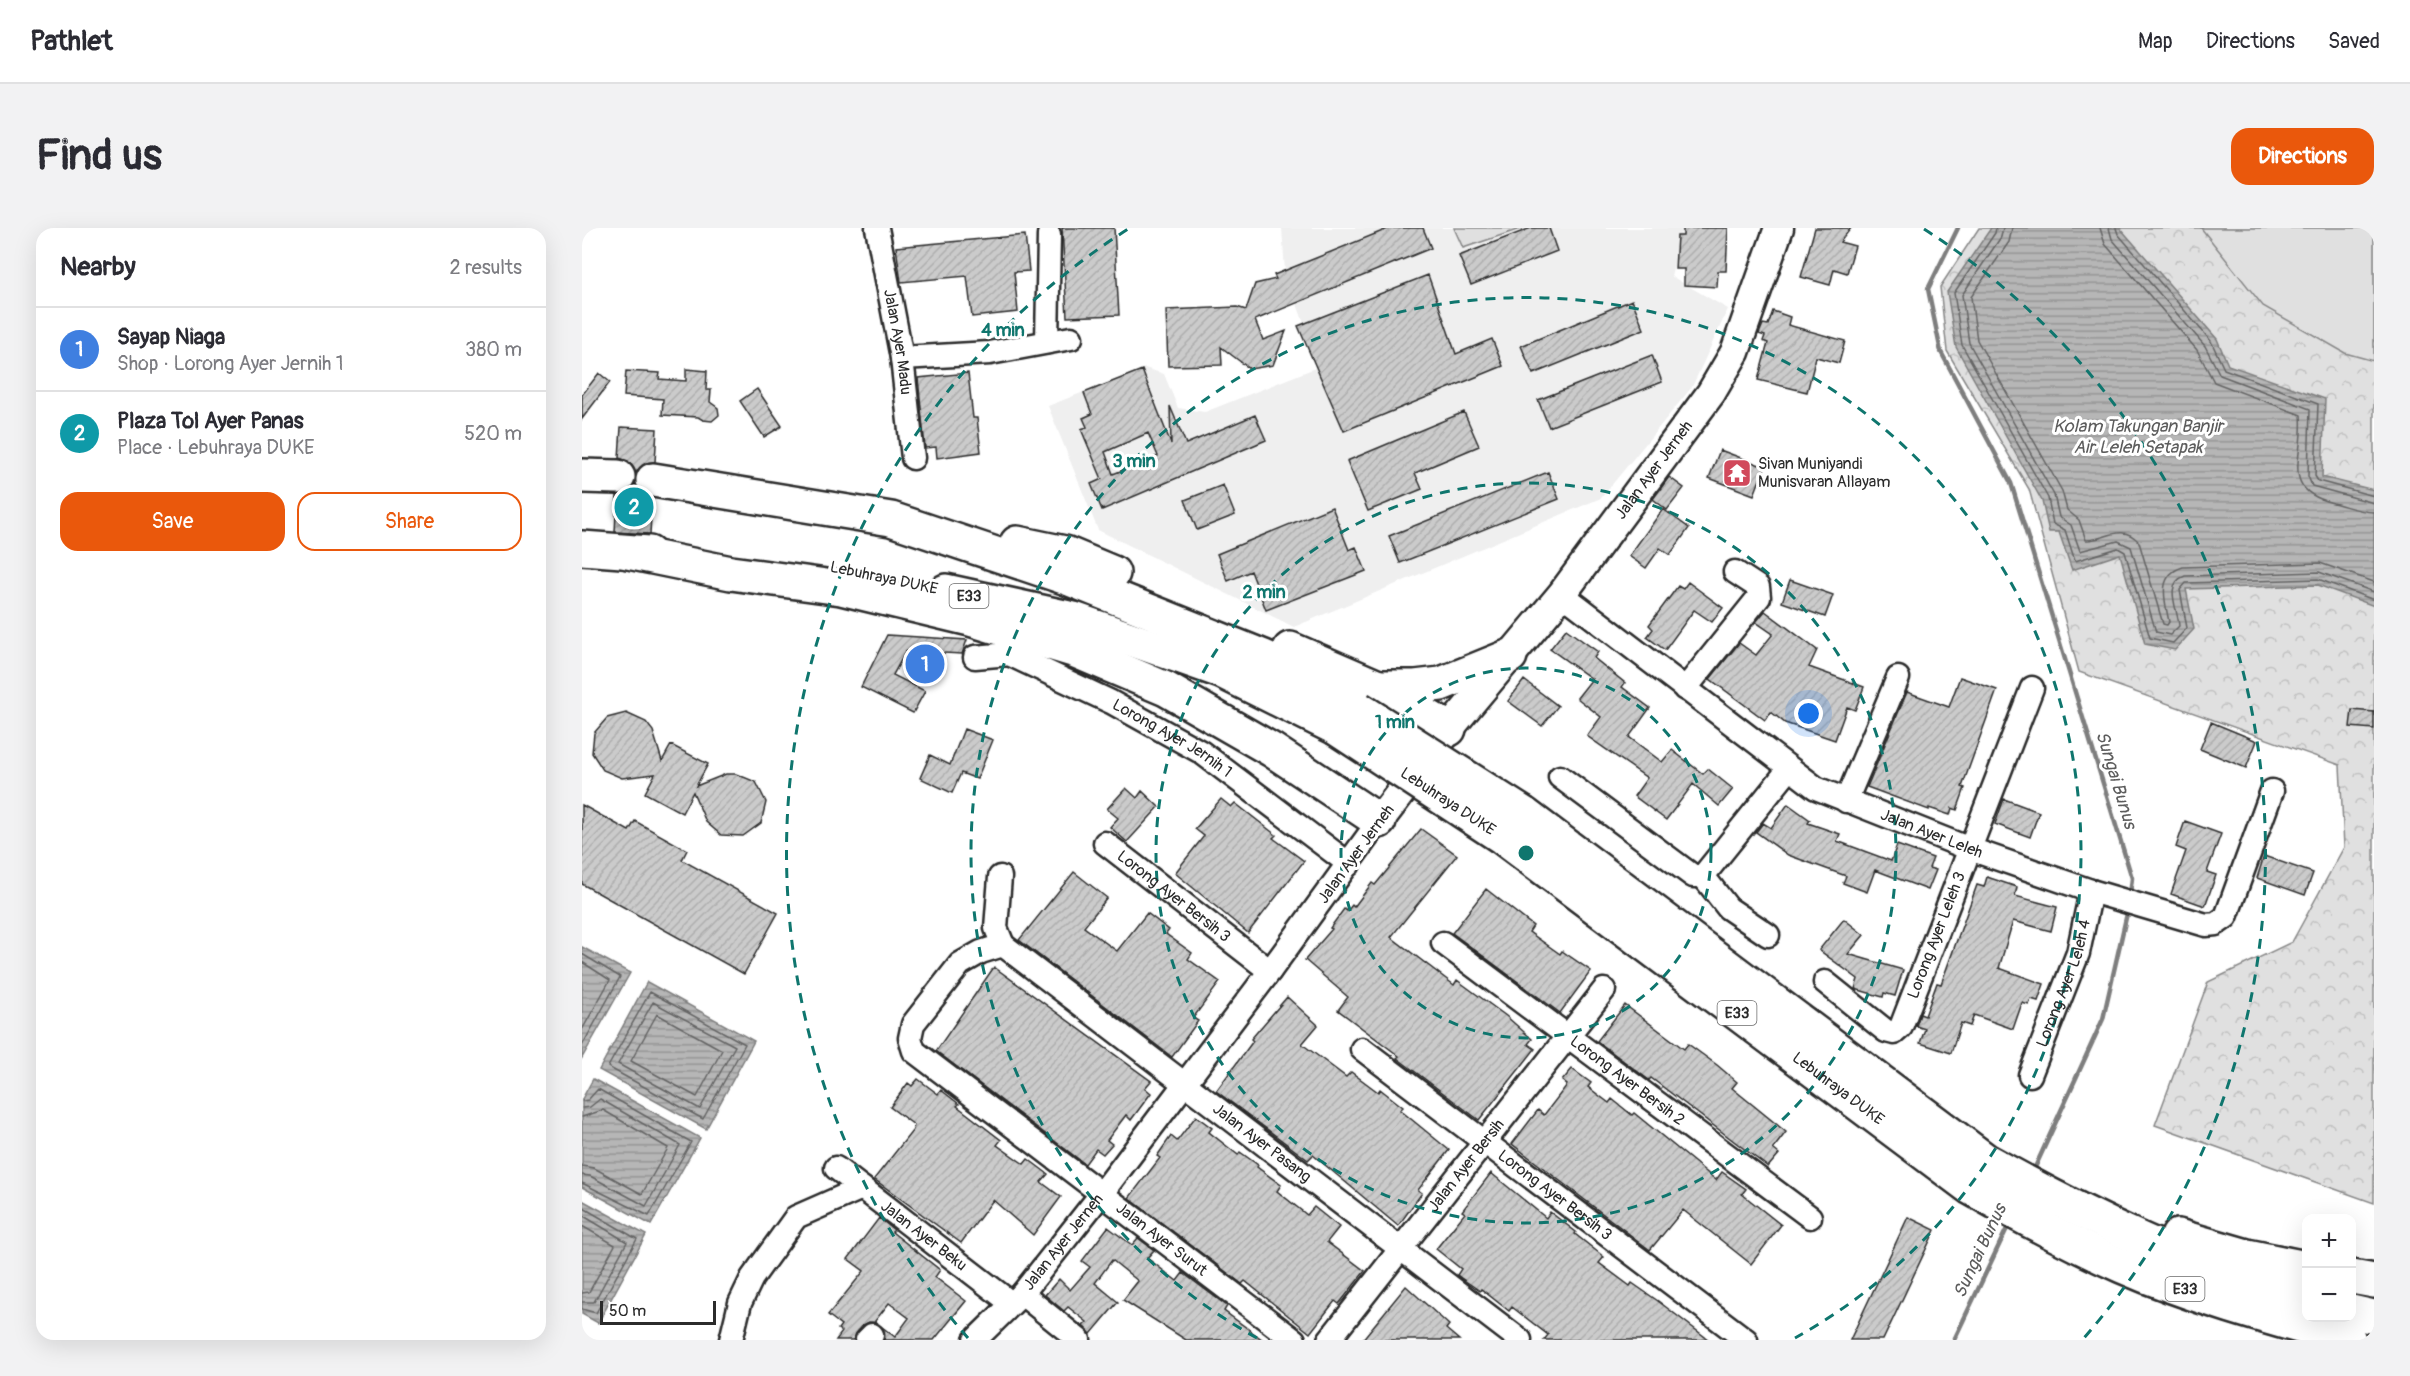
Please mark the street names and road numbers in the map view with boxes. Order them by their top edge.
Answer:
street label: Jalan Ayer Madu [879,288,916,396]
street label: Jalan Ayer Jerneh [1611,417,1697,523]
street label: Lebuhraya DUKE [828,557,940,599]
road number: E33 [950,584,988,608]
street label: Lorong Ayer Jernih 1 [1109,695,1236,782]
street label: Lebuhraya DUKE [1397,763,1499,840]
street label: Jalan Ayer Jerneh [1313,801,1399,907]
street label: Jalan Ayer Leleh [1878,805,1985,863]
street label: Lorong Ayer Bersih 3 [1113,846,1235,947]
street label: Lorong Ayer Leleh 3 [1903,869,1970,1002]
street label: Lorong Ayer Leleh 4 [2032,918,2095,1050]
road number: E33 [1718,1001,1756,1025]
street label: Lorong Ayer Bersih 2 [1566,1031,1689,1130]
street label: Lebuhraya DUKE [1788,1048,1888,1130]
street label: Jalan Ayer Pasang [1209,1099,1315,1187]
street label: Jalan Ayer Bersih [1424,1115,1509,1216]
street label: Lorong Ayer Bersih 3 [1494,1145,1616,1245]
street label: Jalan Ayer Jerneh [1019,1190,1108,1294]
street label: Jalan Ayer Beku [877,1196,971,1275]
street label: Jalan Ayer Surut [1112,1198,1212,1281]
road number: E33 [2166,1277,2204,1301]

